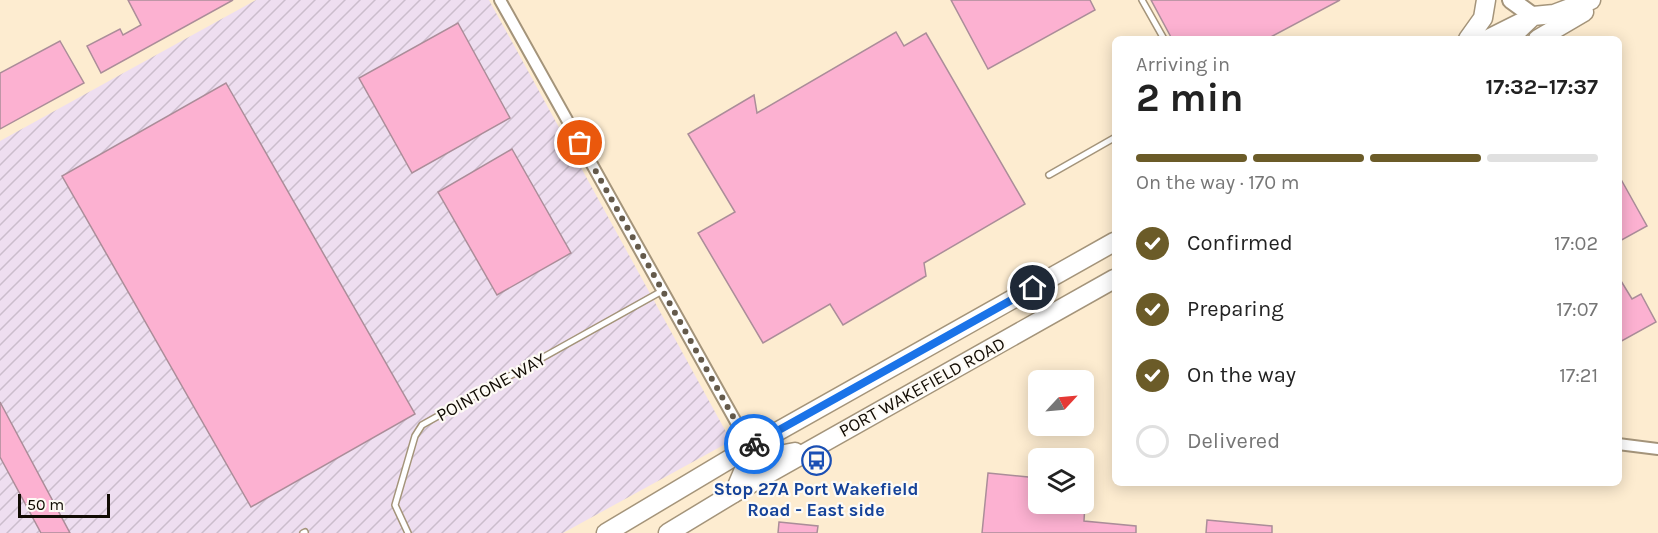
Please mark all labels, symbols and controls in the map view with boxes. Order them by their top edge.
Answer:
text: Arriving in [1136,53,1230,76]
text: 17:32–17:37 [1485,74,1598,100]
text: 2 min [1136,75,1244,121]
pin [554,117,605,168]
icon: bag [563,126,596,159]
text: On the way · 170 m [1136,171,1300,194]
icon: check [1136,227,1169,260]
text: Confirmed [1187,230,1293,256]
text: 17:02 [1554,232,1598,255]
pin [1007,262,1058,313]
icon: home [1016,271,1049,304]
icon: check [1136,293,1169,326]
text: Preparing [1187,296,1284,322]
text: 17:07 [1556,298,1598,321]
street label: PORT WAKEFIELD ROAD [835,332,1009,442]
street label: POINTONE WAY [433,348,550,426]
icon: check [1136,359,1169,392]
text: On the way [1187,362,1296,388]
text: 17:21 [1559,364,1598,387]
north arrow [1028,370,1094,436]
map controls [1028,370,1094,514]
courier [724,414,784,474]
icon: bike [738,428,771,461]
text: Delivered [1187,428,1280,454]
bus stop icon: Stop 27A Port Wakefield Road - East side [800,444,832,476]
button: layers [1028,448,1094,514]
place label: Stop 27A Port Wakefield Road - East side [714,478,918,521]
scale bar [18,491,110,518]
text: 50 m [27,495,64,514]

